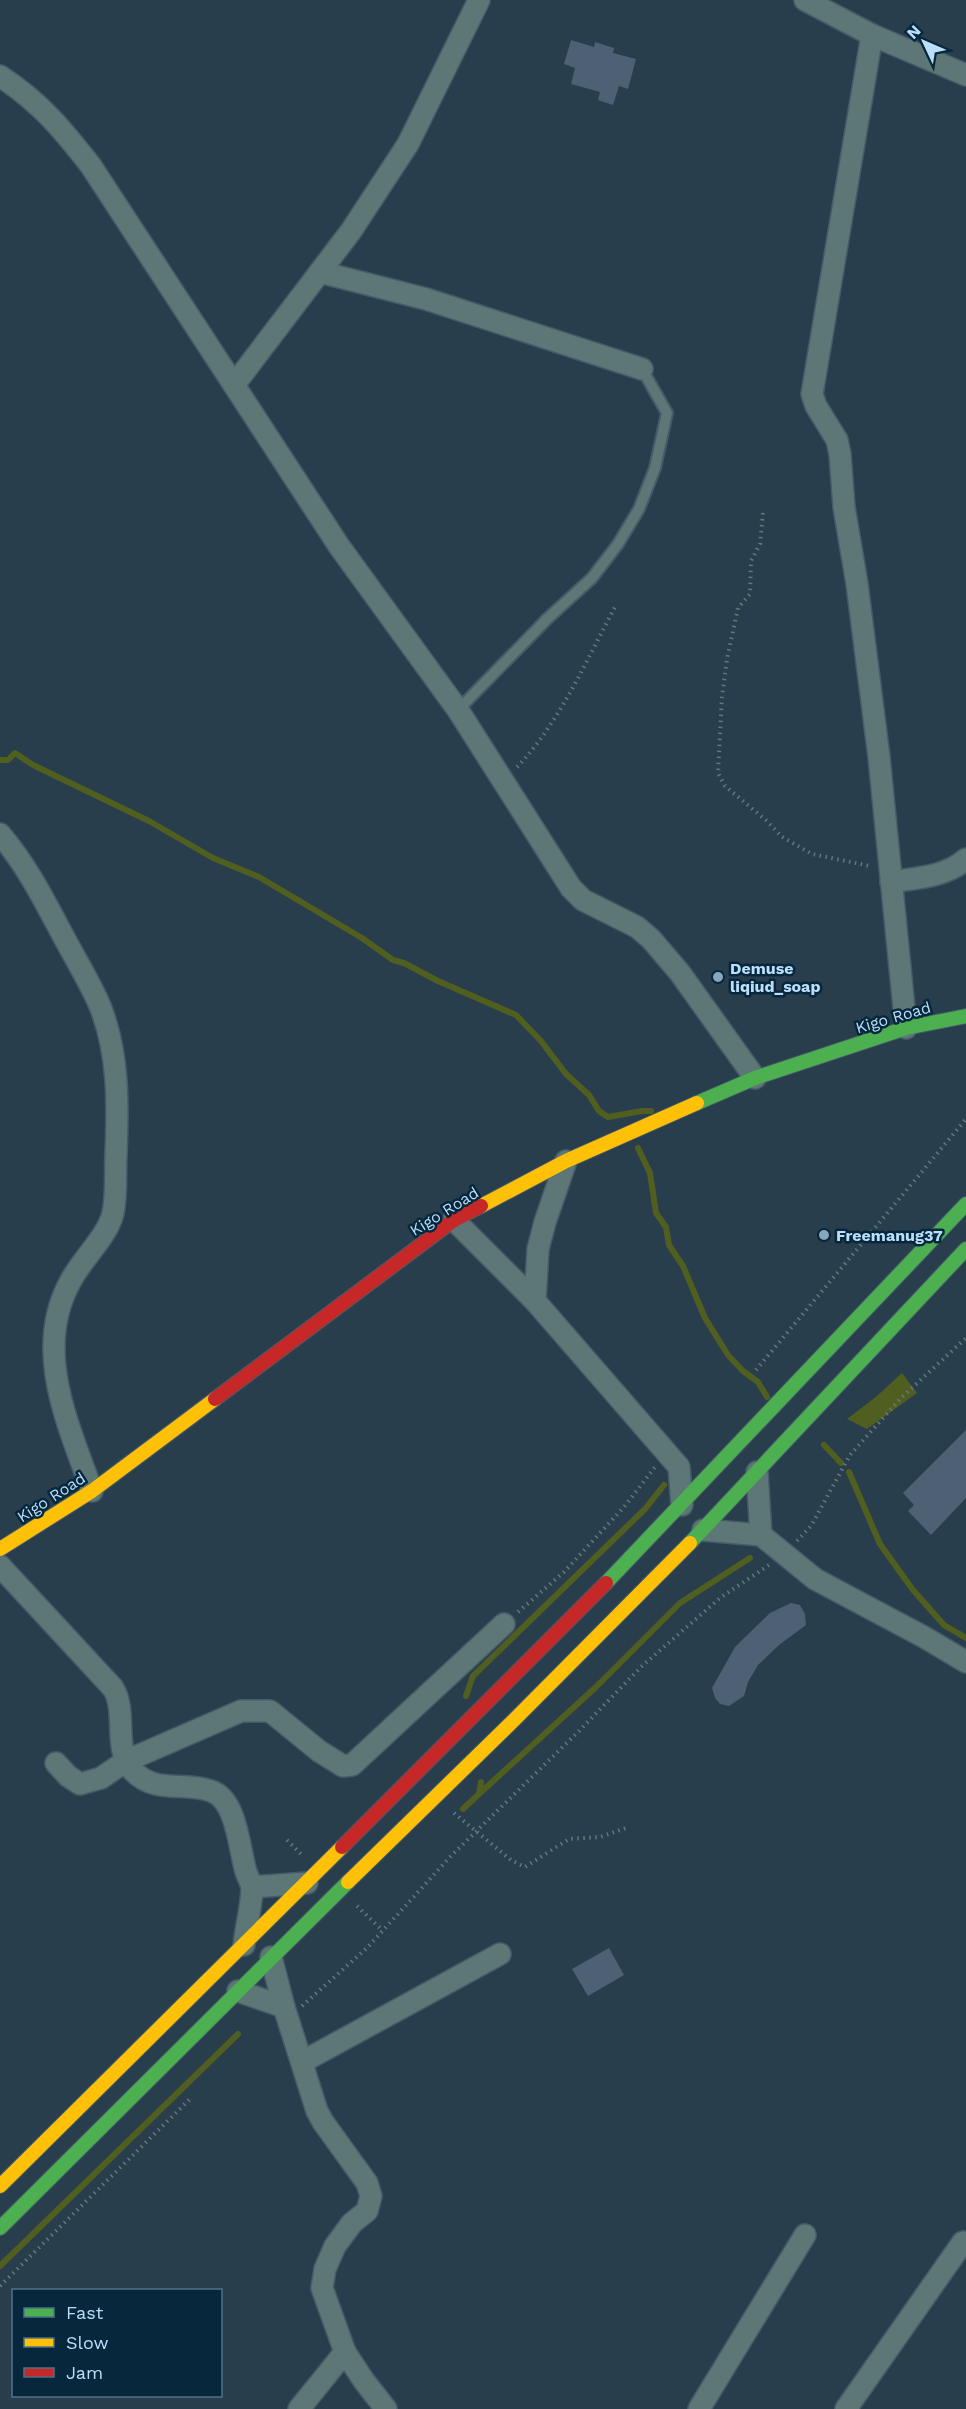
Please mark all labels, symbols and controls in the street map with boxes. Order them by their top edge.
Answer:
north arrow [894,12,954,72]
text: N [903,21,925,43]
place label: Demuse liqiud_soap [730,959,820,996]
marker: Demuse liqiud_soap [711,970,725,984]
street label: Kigo Road [853,998,933,1037]
street label: Kigo Road [406,1183,482,1240]
place label: Freemanug37 [836,1226,943,1245]
marker: Freemanug37 [817,1228,831,1242]
street label: Kigo Road [14,1468,89,1526]
legend [12,2289,222,2397]
text: Fast [66,2302,104,2323]
text: Slow [66,2332,109,2353]
text: Jam [66,2362,103,2383]

